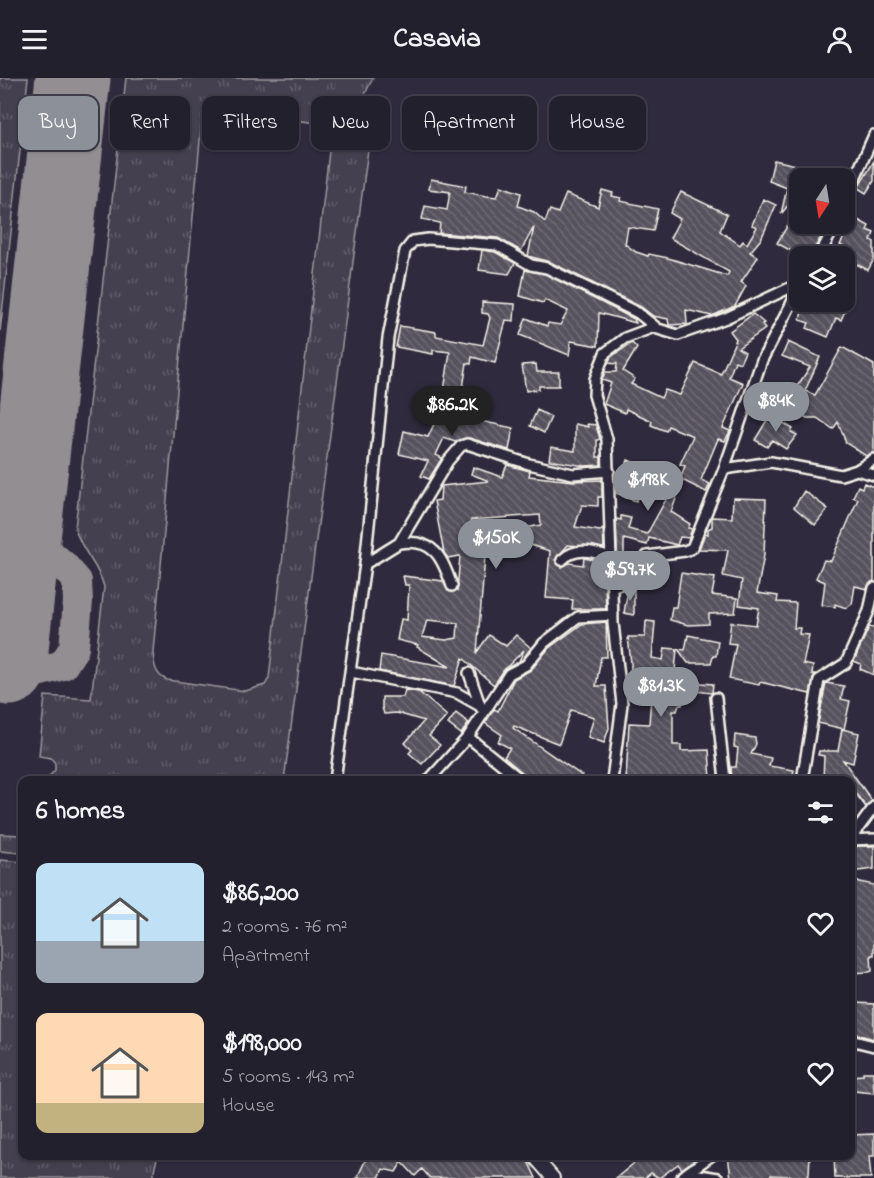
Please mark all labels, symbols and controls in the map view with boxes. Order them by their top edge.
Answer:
text: Casavia [393,20,481,59]
icon: menu [18,23,51,56]
icon: person [823,23,856,56]
chip: Buy [18,96,98,150]
chip: Rent [110,96,190,150]
chip: Filters [202,96,299,150]
chip: New [311,96,390,150]
chip: Apartment [402,96,537,150]
chip: House [549,96,646,150]
north arrow [789,168,855,234]
map controls [789,168,855,312]
button: layers [789,246,855,312]
pin: $84K [740,382,812,433]
pin: $86.2K [403,386,501,437]
text: $84K [757,387,795,416]
text: $86.2K [426,391,478,420]
pin: $198K [606,461,690,512]
text: $198K [627,466,669,495]
pin: $150K [454,519,538,570]
text: $150K [472,524,520,553]
pin: $59.7K [581,551,679,602]
text: $59.7K [604,556,656,585]
pin: $81.3K [612,667,710,718]
text: $81.3K [637,672,685,701]
text: 6 homes [36,793,125,831]
icon: filters [804,796,837,829]
text: $86,200 [222,875,299,913]
icon: home [84,887,156,959]
icon: heart [804,907,837,940]
text: 2 rooms · 76 m² [222,913,347,942]
text: Apartment [222,942,310,971]
text: $198,000 [222,1025,302,1063]
icon: home [84,1037,156,1109]
icon: heart [804,1057,837,1090]
text: 5 rooms · 143 m² [222,1063,355,1092]
text: House [222,1092,275,1121]

